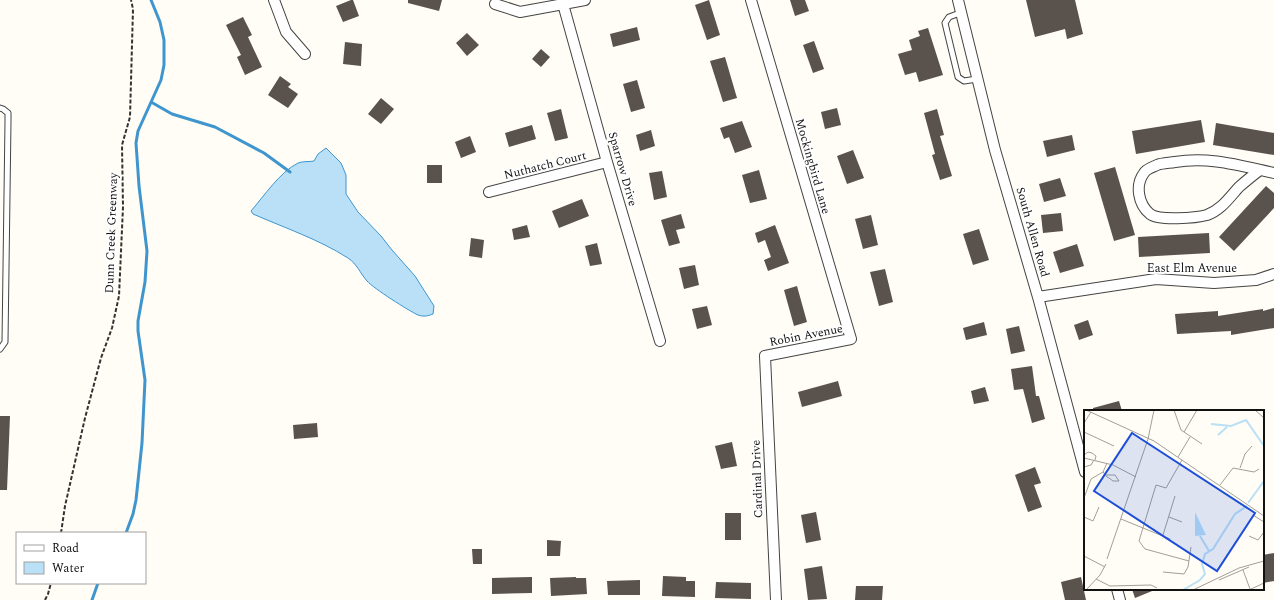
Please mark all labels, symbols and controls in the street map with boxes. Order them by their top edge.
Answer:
street label: Mockingbird Lane [790,116,835,216]
street label: Sparrow Drive [603,130,642,209]
street label: Nuthatch Court [502,146,588,185]
street label: Dunn Creek Greenway [100,171,123,294]
street label: South Allen Road [1011,185,1055,280]
street label: East Elm Avenue [1147,259,1237,278]
street label: Robin Avenue [768,319,845,352]
inset map [1084,410,1264,590]
street label: Cardinal Drive [747,439,768,519]
legend [16,532,146,584]
text: Road [52,539,79,558]
text: Water [52,559,84,578]

